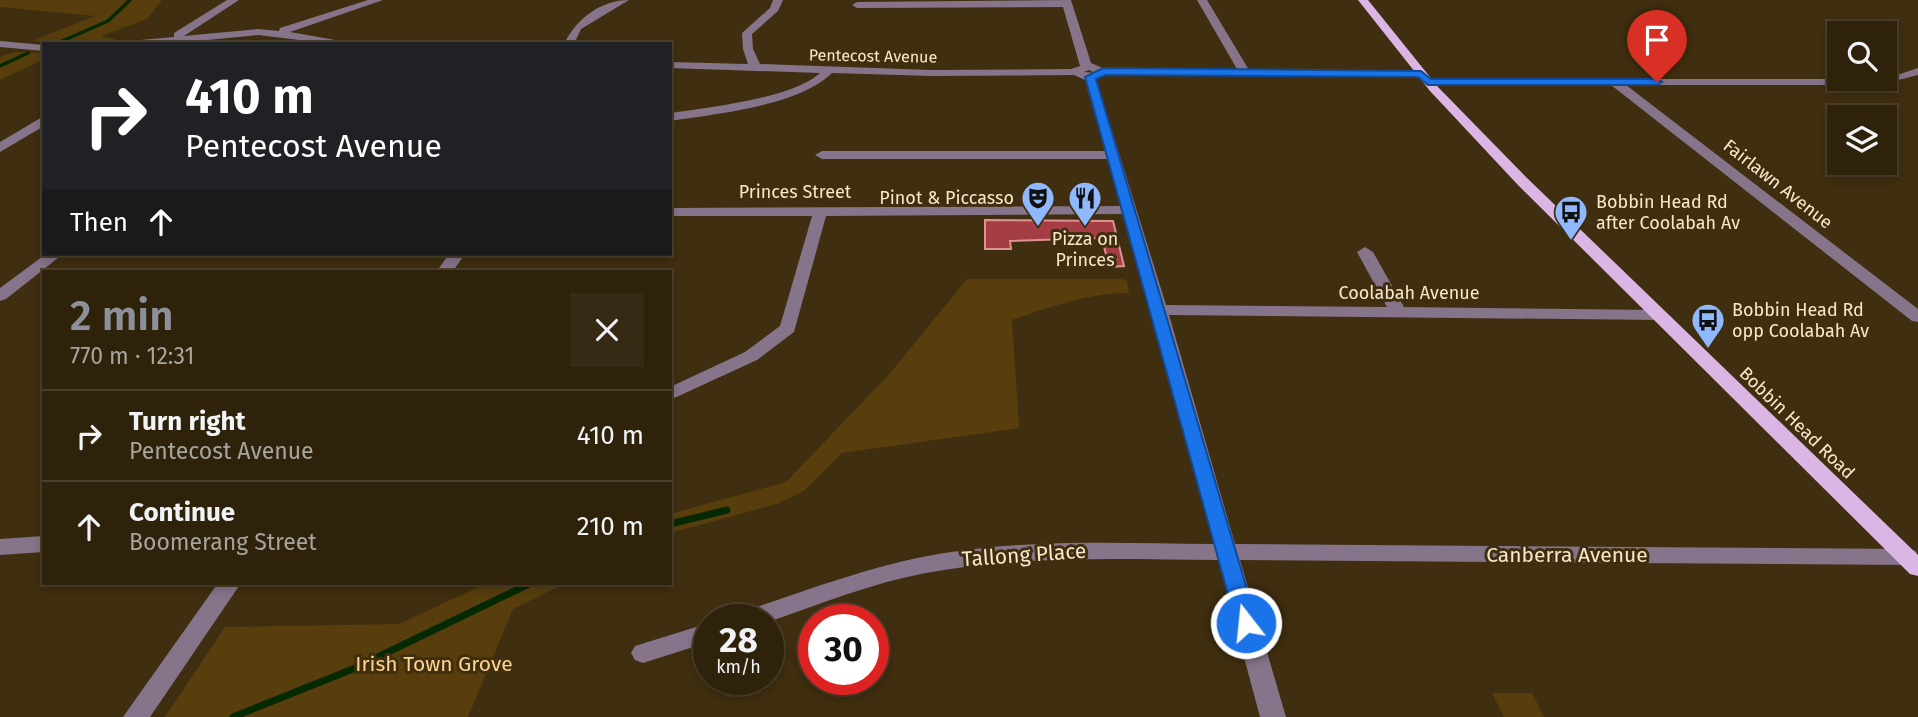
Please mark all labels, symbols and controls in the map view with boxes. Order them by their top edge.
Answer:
pin [1627,10,1687,82]
icon: arrive [1638,21,1676,59]
map controls [1827,21,1897,175]
button: search [1827,21,1897,91]
street label: Pentecost Avenue [809,45,937,67]
text: 410 m [185,67,314,126]
icon: right [70,70,161,161]
button: layers [1827,105,1897,175]
text: Pentecost Avenue [185,127,442,165]
street label: Fairlawn Avenue [1719,135,1837,233]
theatre icon: Pinot & Piccasso [1019,179,1057,228]
restaurant icon: Pizza on Princes [1066,179,1104,228]
street label: Princes Street [739,181,852,203]
place label: Pinot & Piccasso [879,187,1014,209]
place label: Bobbin Head Rd after Coolabah Av [1596,191,1740,234]
bus stop icon: Bobbin Head Rd after Coolabah Av [1552,193,1590,242]
icon: ahead [142,203,180,241]
text: Then [70,207,128,238]
place label: Pizza on Princes [1052,228,1118,271]
street label: Coolabah Avenue [1338,282,1480,304]
text: 2 min [70,291,174,341]
button: close [570,293,644,367]
place label: Bobbin Head Rd opp Coolabah Av [1732,299,1869,342]
bus stop icon: Bobbin Head Rd opp Coolabah Av [1689,301,1727,350]
text: 770 m · 12:31 [70,342,194,370]
street label: Bobbin Head Road [1735,362,1859,484]
text: Turn right [129,406,246,437]
icon: right [70,417,108,455]
text: 410 m [577,420,644,451]
text: Pentecost Avenue [129,437,314,465]
text: Continue [129,497,235,528]
icon: ahead [70,508,108,546]
text: 210 m [577,511,644,542]
text: Boomerang Street [129,528,317,556]
street label: Tallong Place [961,538,1087,572]
street label: Canberra Avenue [1486,542,1648,568]
position arrow [1209,586,1283,660]
speed limit sign: 30 [798,604,889,695]
text: 28 [719,619,758,661]
park label: Irish Town Grove [355,651,513,677]
text: km/h [716,656,761,678]

